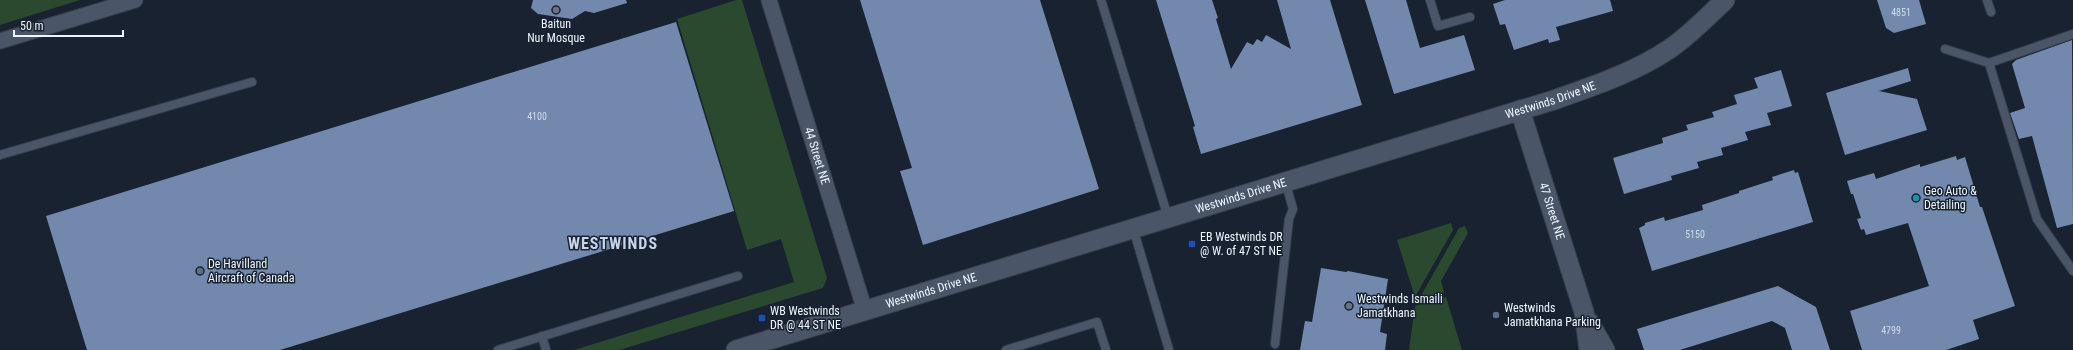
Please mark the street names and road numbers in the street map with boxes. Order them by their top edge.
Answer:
street label: Westwinds Drive NE [1504,79,1598,121]
street label: 44 Street NE [802,126,832,186]
street label: Westwinds Drive NE [1194,175,1288,216]
street label: 47 Street NE [1536,181,1568,241]
street label: Westwinds Drive NE [884,270,978,311]

